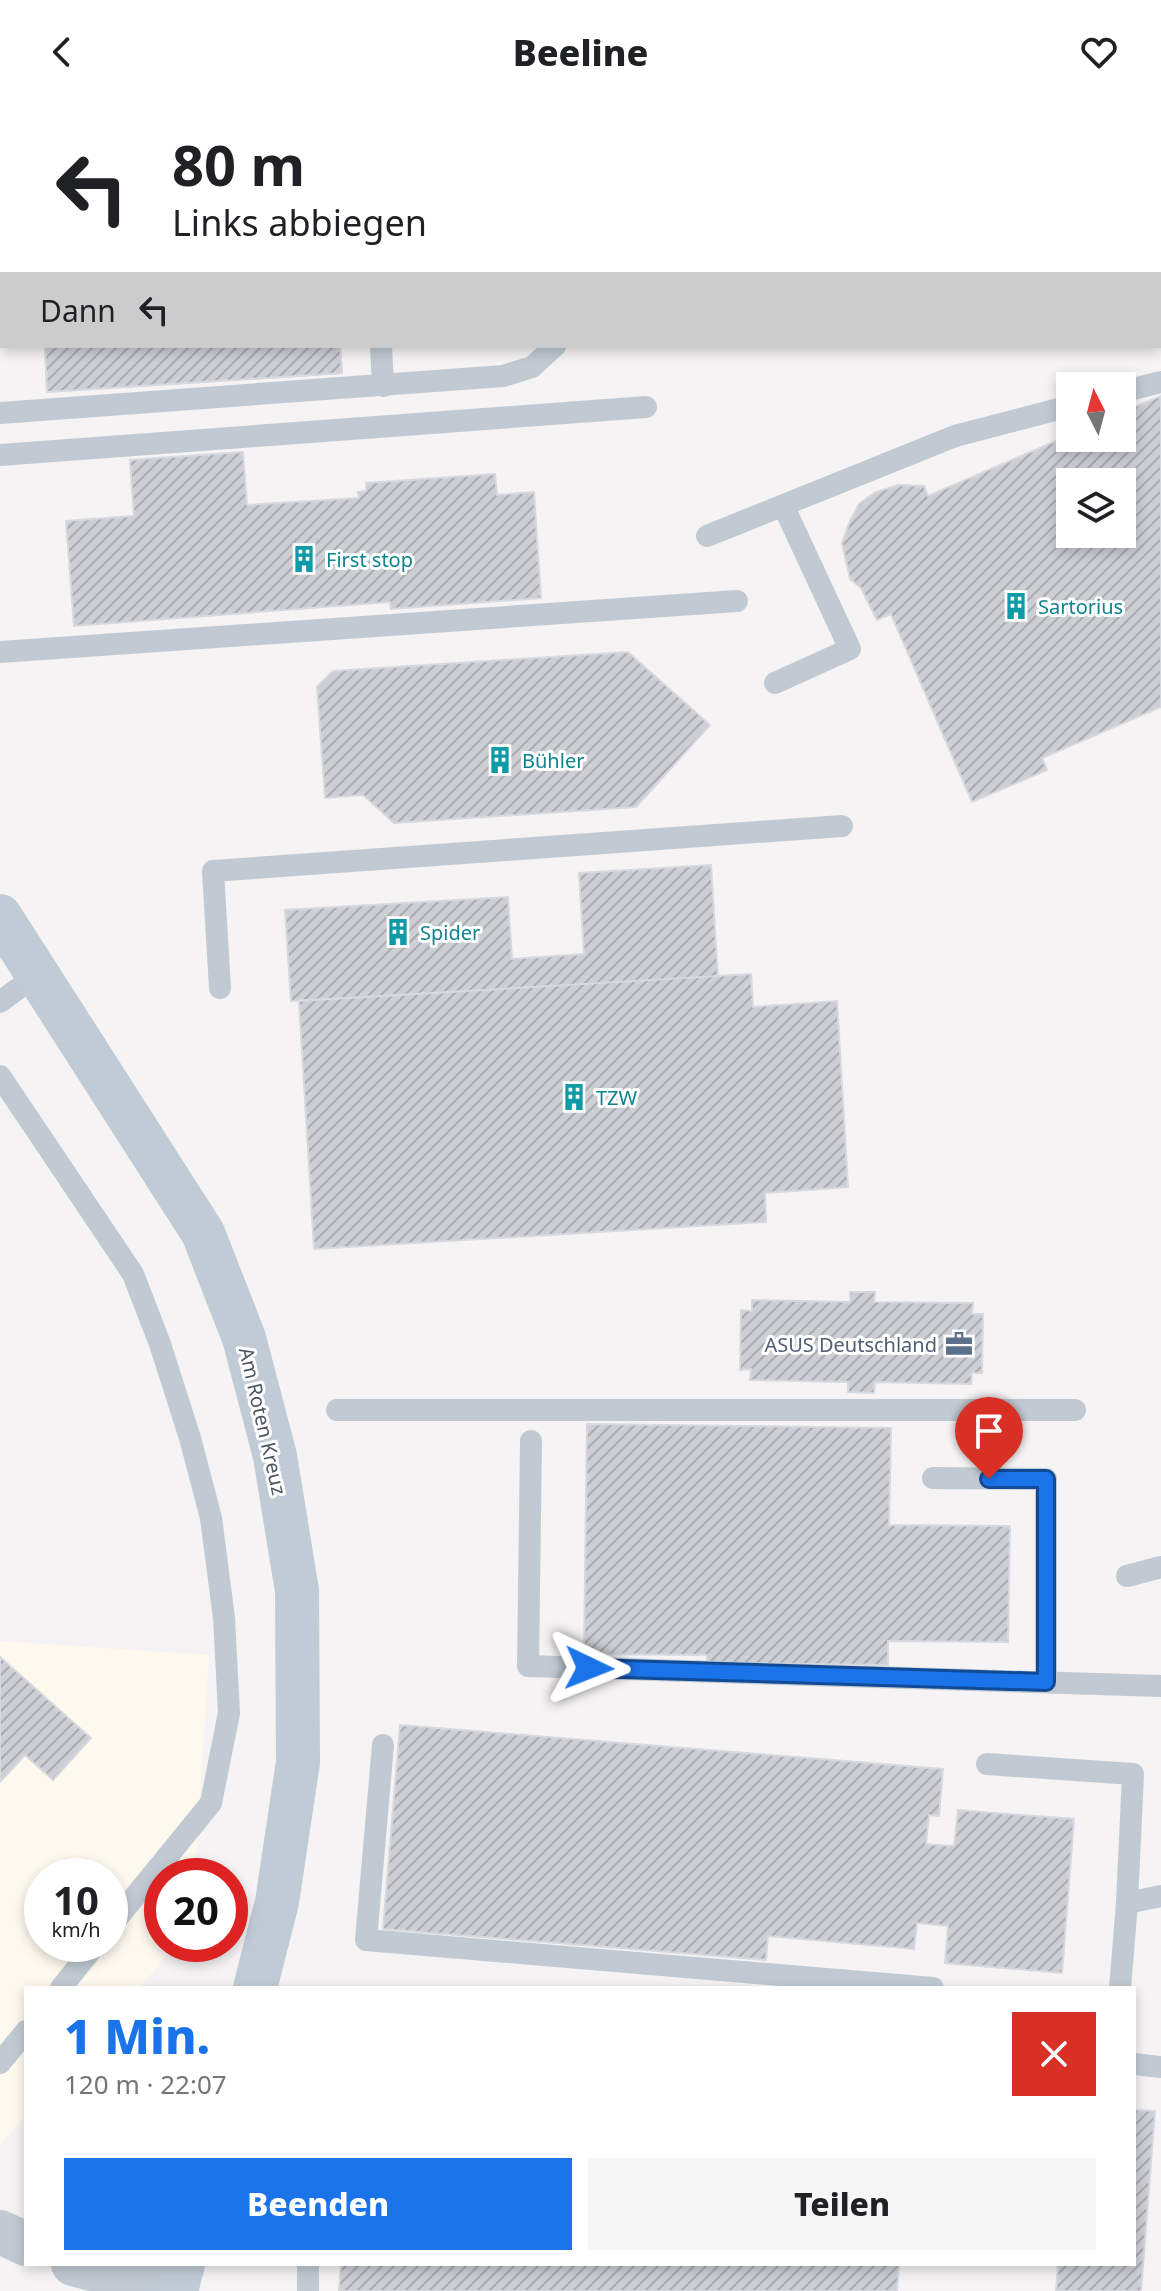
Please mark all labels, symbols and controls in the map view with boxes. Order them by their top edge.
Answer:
text: Beeline [513,28,648,77]
icon: back [40,30,84,74]
icon: heart [1077,30,1121,74]
text: 80 m [172,126,305,202]
icon: left [40,136,144,240]
text: Links abbiegen [172,198,427,247]
icon: left [132,288,176,332]
text: Dann [40,290,116,331]
north arrow [1056,372,1136,452]
map controls [1056,372,1136,548]
button: layers [1056,468,1136,548]
building icon: First stop [289,544,319,574]
place label: First stop [326,546,413,573]
building icon: Sartorius [1001,591,1031,621]
place label: Sartorius [1038,593,1123,620]
building icon: Bühler [485,745,515,775]
place label: Bühler [522,747,584,774]
building icon: Spider [383,917,413,947]
place label: Spider [420,919,480,946]
building icon: TZW [559,1082,589,1112]
place label: TZW [596,1084,638,1111]
office icon: ASUS Deutschland [944,1329,974,1359]
place label: ASUS Deutschland [764,1331,937,1358]
street label: Am Roten Kreuz [233,1345,293,1497]
pin [955,1397,1023,1479]
icon: arrive [967,1409,1011,1453]
position arrow [547,1626,631,1710]
speed limit sign: 20 [144,1858,248,1962]
text: 10 [53,1872,99,1927]
text: km/h [51,1916,101,1943]
text: 1 Min. [64,2003,210,2068]
button: close [1012,2012,1096,2096]
text: 120 m · 22:07 [64,2066,227,2102]
button: Beenden [64,2158,572,2250]
button: Teilen [588,2158,1096,2250]

